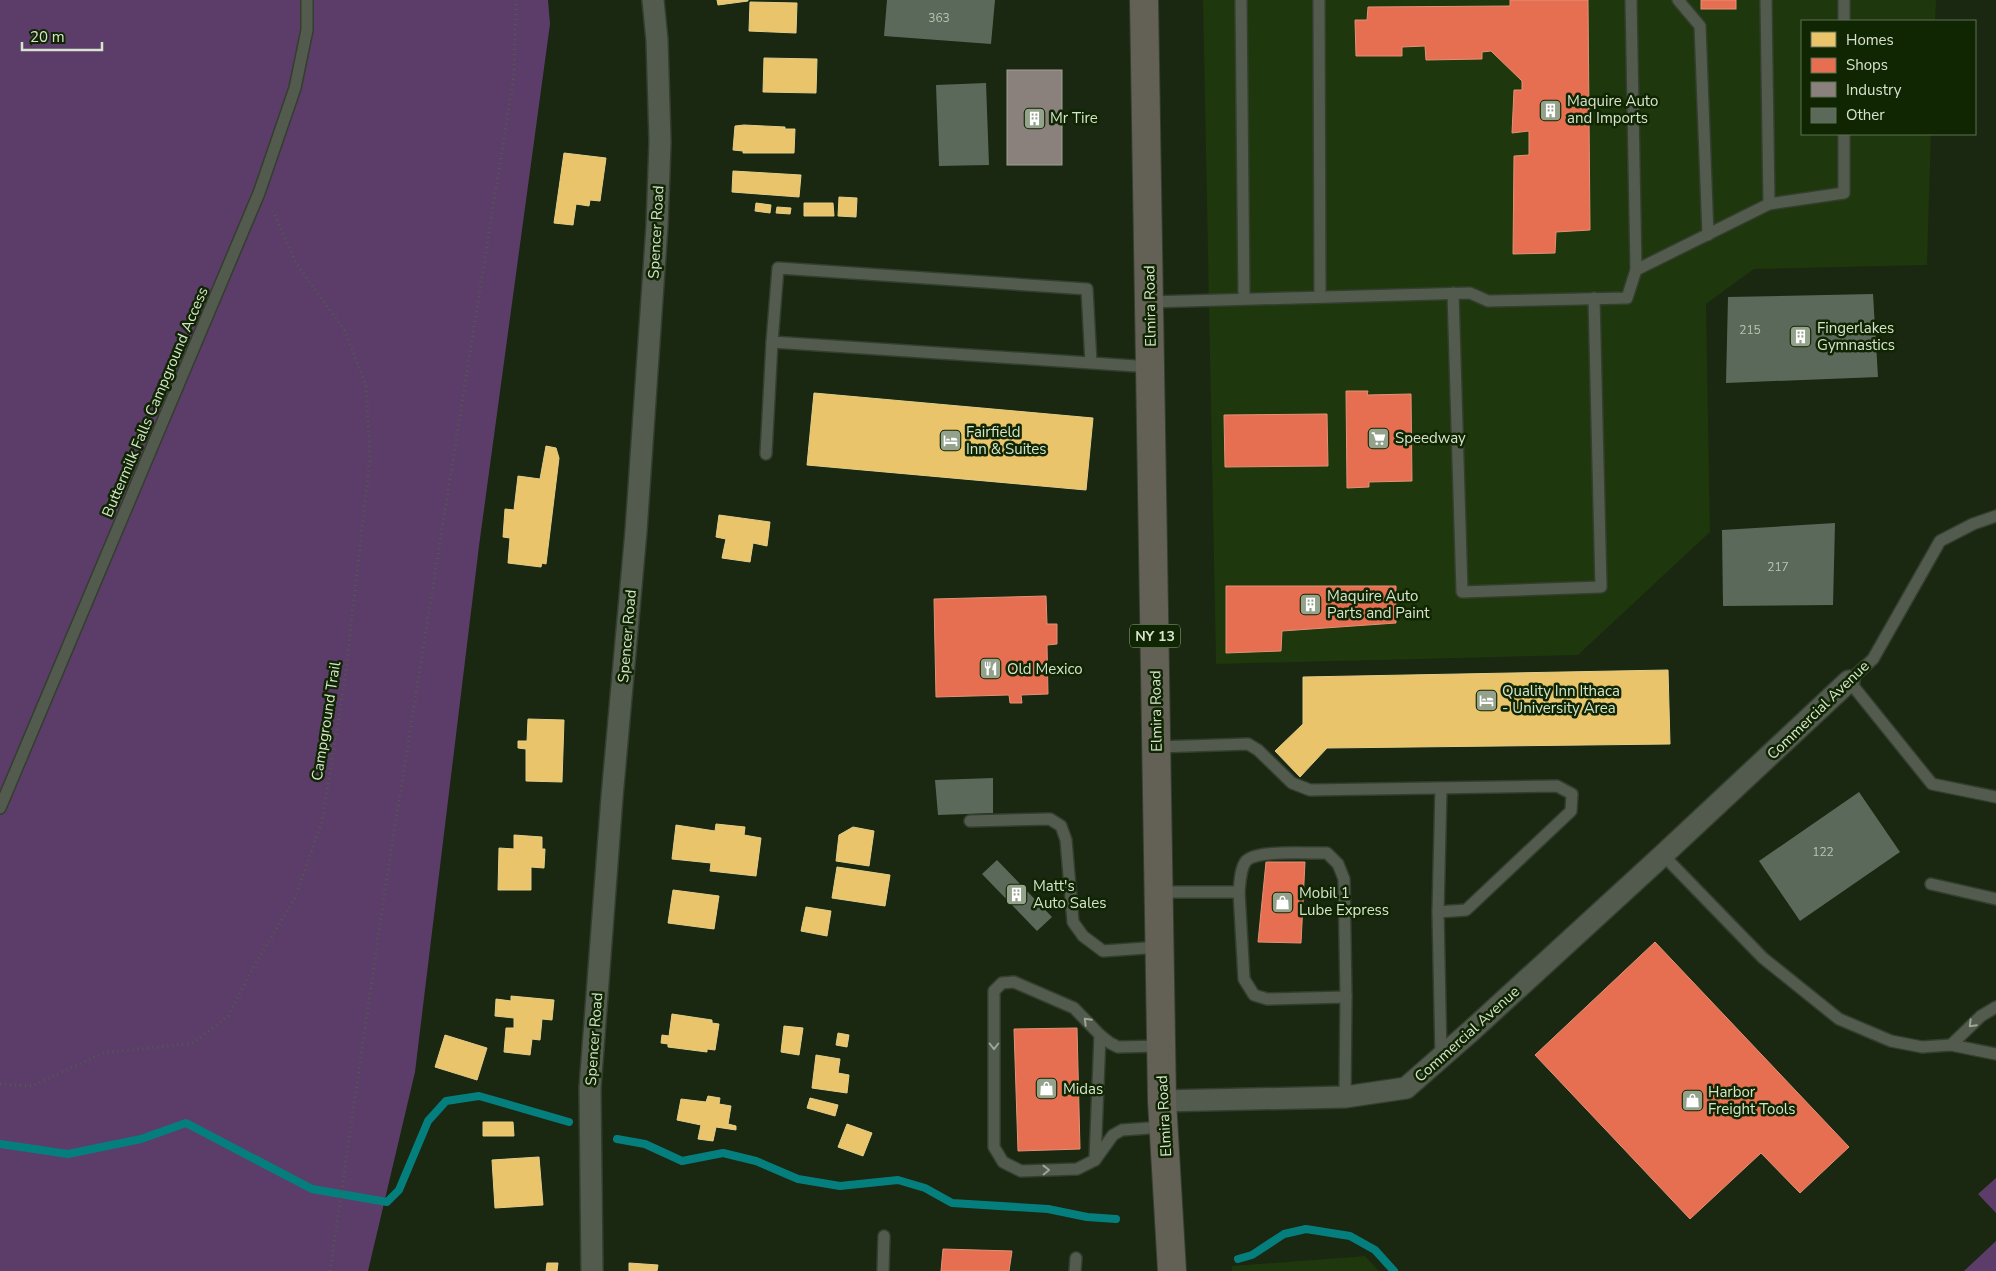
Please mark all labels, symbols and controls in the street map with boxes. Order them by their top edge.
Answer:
house number: 363 [928,10,950,26]
scale bar [22,20,102,52]
legend [1801,20,1976,135]
text: 20 m [30,27,65,47]
text: Homes [1846,30,1894,50]
text: Shops [1846,55,1888,75]
text: Industry [1846,80,1902,100]
place label: Maquire Auto and Imports [1567,91,1658,128]
building icon: Maquire Auto and Imports [1539,98,1563,122]
text: Other [1846,105,1885,125]
building icon: Mr Tire [1022,106,1046,130]
place label: Mr Tire [1050,108,1098,128]
street label: Spencer Road [644,185,668,279]
street label: Elmira Road [1139,265,1161,347]
street label: Buttermilk Falls Campground Access [97,284,213,520]
place label: Fingerlakes Gymnastics [1817,318,1895,355]
house number: 215 [1739,322,1761,338]
building icon: Fingerlakes Gymnastics [1789,325,1813,349]
place label: Fairfield Inn & Suites [966,422,1046,459]
supermarket icon: Speedway [1367,426,1391,450]
place label: Speedway [1395,428,1466,448]
hotel icon: Fairfield Inn & Suites [938,429,962,453]
house number: 217 [1767,559,1789,575]
place label: Maquire Auto Parts and Paint [1327,586,1430,623]
street label: Spencer Road [613,589,641,683]
building icon: Maquire Auto Parts and Paint [1299,593,1323,617]
road number: NY 13 [1130,624,1180,648]
street label: Commercial Avenue [1763,656,1873,764]
restaurant icon: Old Mexico [979,657,1003,681]
street label: Campground Trail [307,659,345,782]
place label: Old Mexico [1007,659,1083,679]
street label: Elmira Road [1145,670,1167,752]
place label: Quality Inn Ithaca - University Area [1502,681,1620,718]
hotel icon: Quality Inn Ithaca - University Area [1474,688,1498,712]
house number: 122 [1812,844,1834,860]
place label: Matt's Auto Sales [1033,876,1106,913]
building icon: Matt's Auto Sales [1005,883,1029,907]
place label: Mobil 1 Lube Express [1299,883,1389,920]
shop icon: Mobil 1 Lube Express [1271,890,1295,914]
street label: Commercial Avenue [1410,982,1524,1086]
street label: Spencer Road [581,992,607,1086]
one-way arrow [1084,1018,1093,1027]
one-way arrow [1969,1018,1978,1027]
one-way arrow [989,1043,999,1051]
street label: Elmira Road [1152,1075,1176,1157]
shop icon: Midas [1035,1077,1059,1101]
place label: Midas [1063,1079,1103,1099]
place label: Harbor Freight Tools [1708,1082,1795,1119]
shop icon: Harbor Freight Tools [1680,1089,1704,1113]
one-way arrow [1042,1165,1050,1175]

